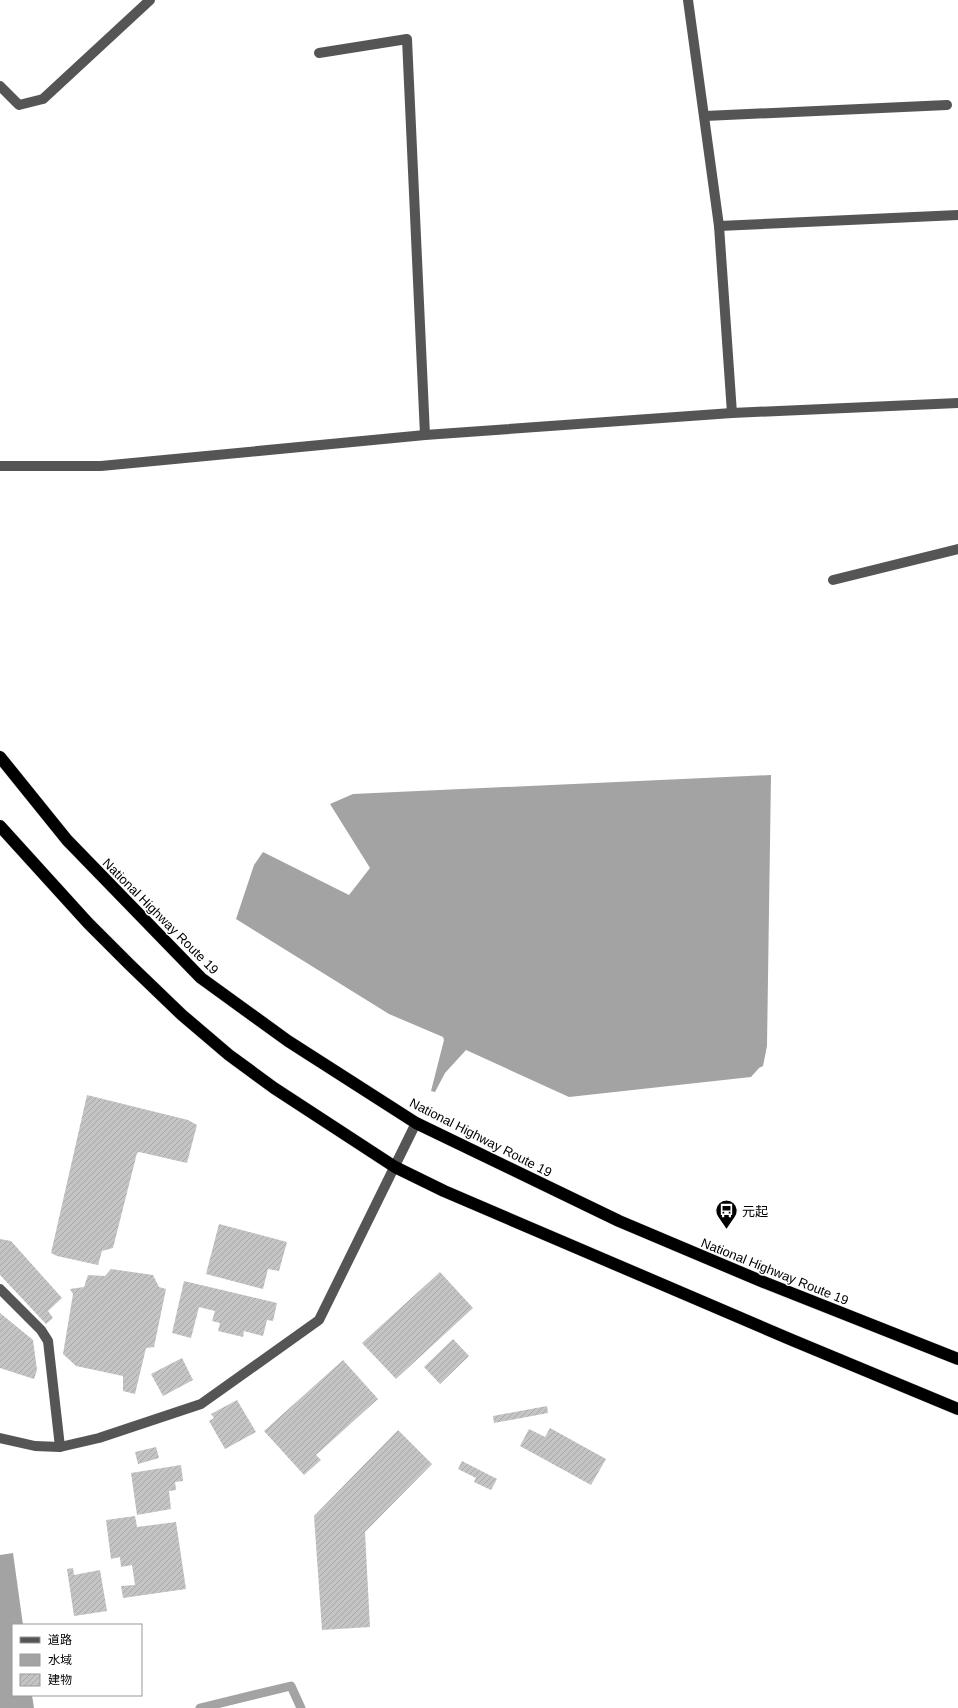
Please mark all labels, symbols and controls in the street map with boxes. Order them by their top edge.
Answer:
street label: National Highway Route 19 [100,855,222,977]
street label: National Highway Route 19 [407,1095,554,1180]
bus stop icon: 元起 [713,1198,739,1231]
place label: 元起 [742,1204,768,1219]
street label: National Highway Route 19 [699,1235,851,1308]
legend [12,1624,142,1696]
text: 道路 [48,1633,72,1647]
text: 水域 [48,1653,72,1667]
text: 建物 [48,1673,72,1687]

